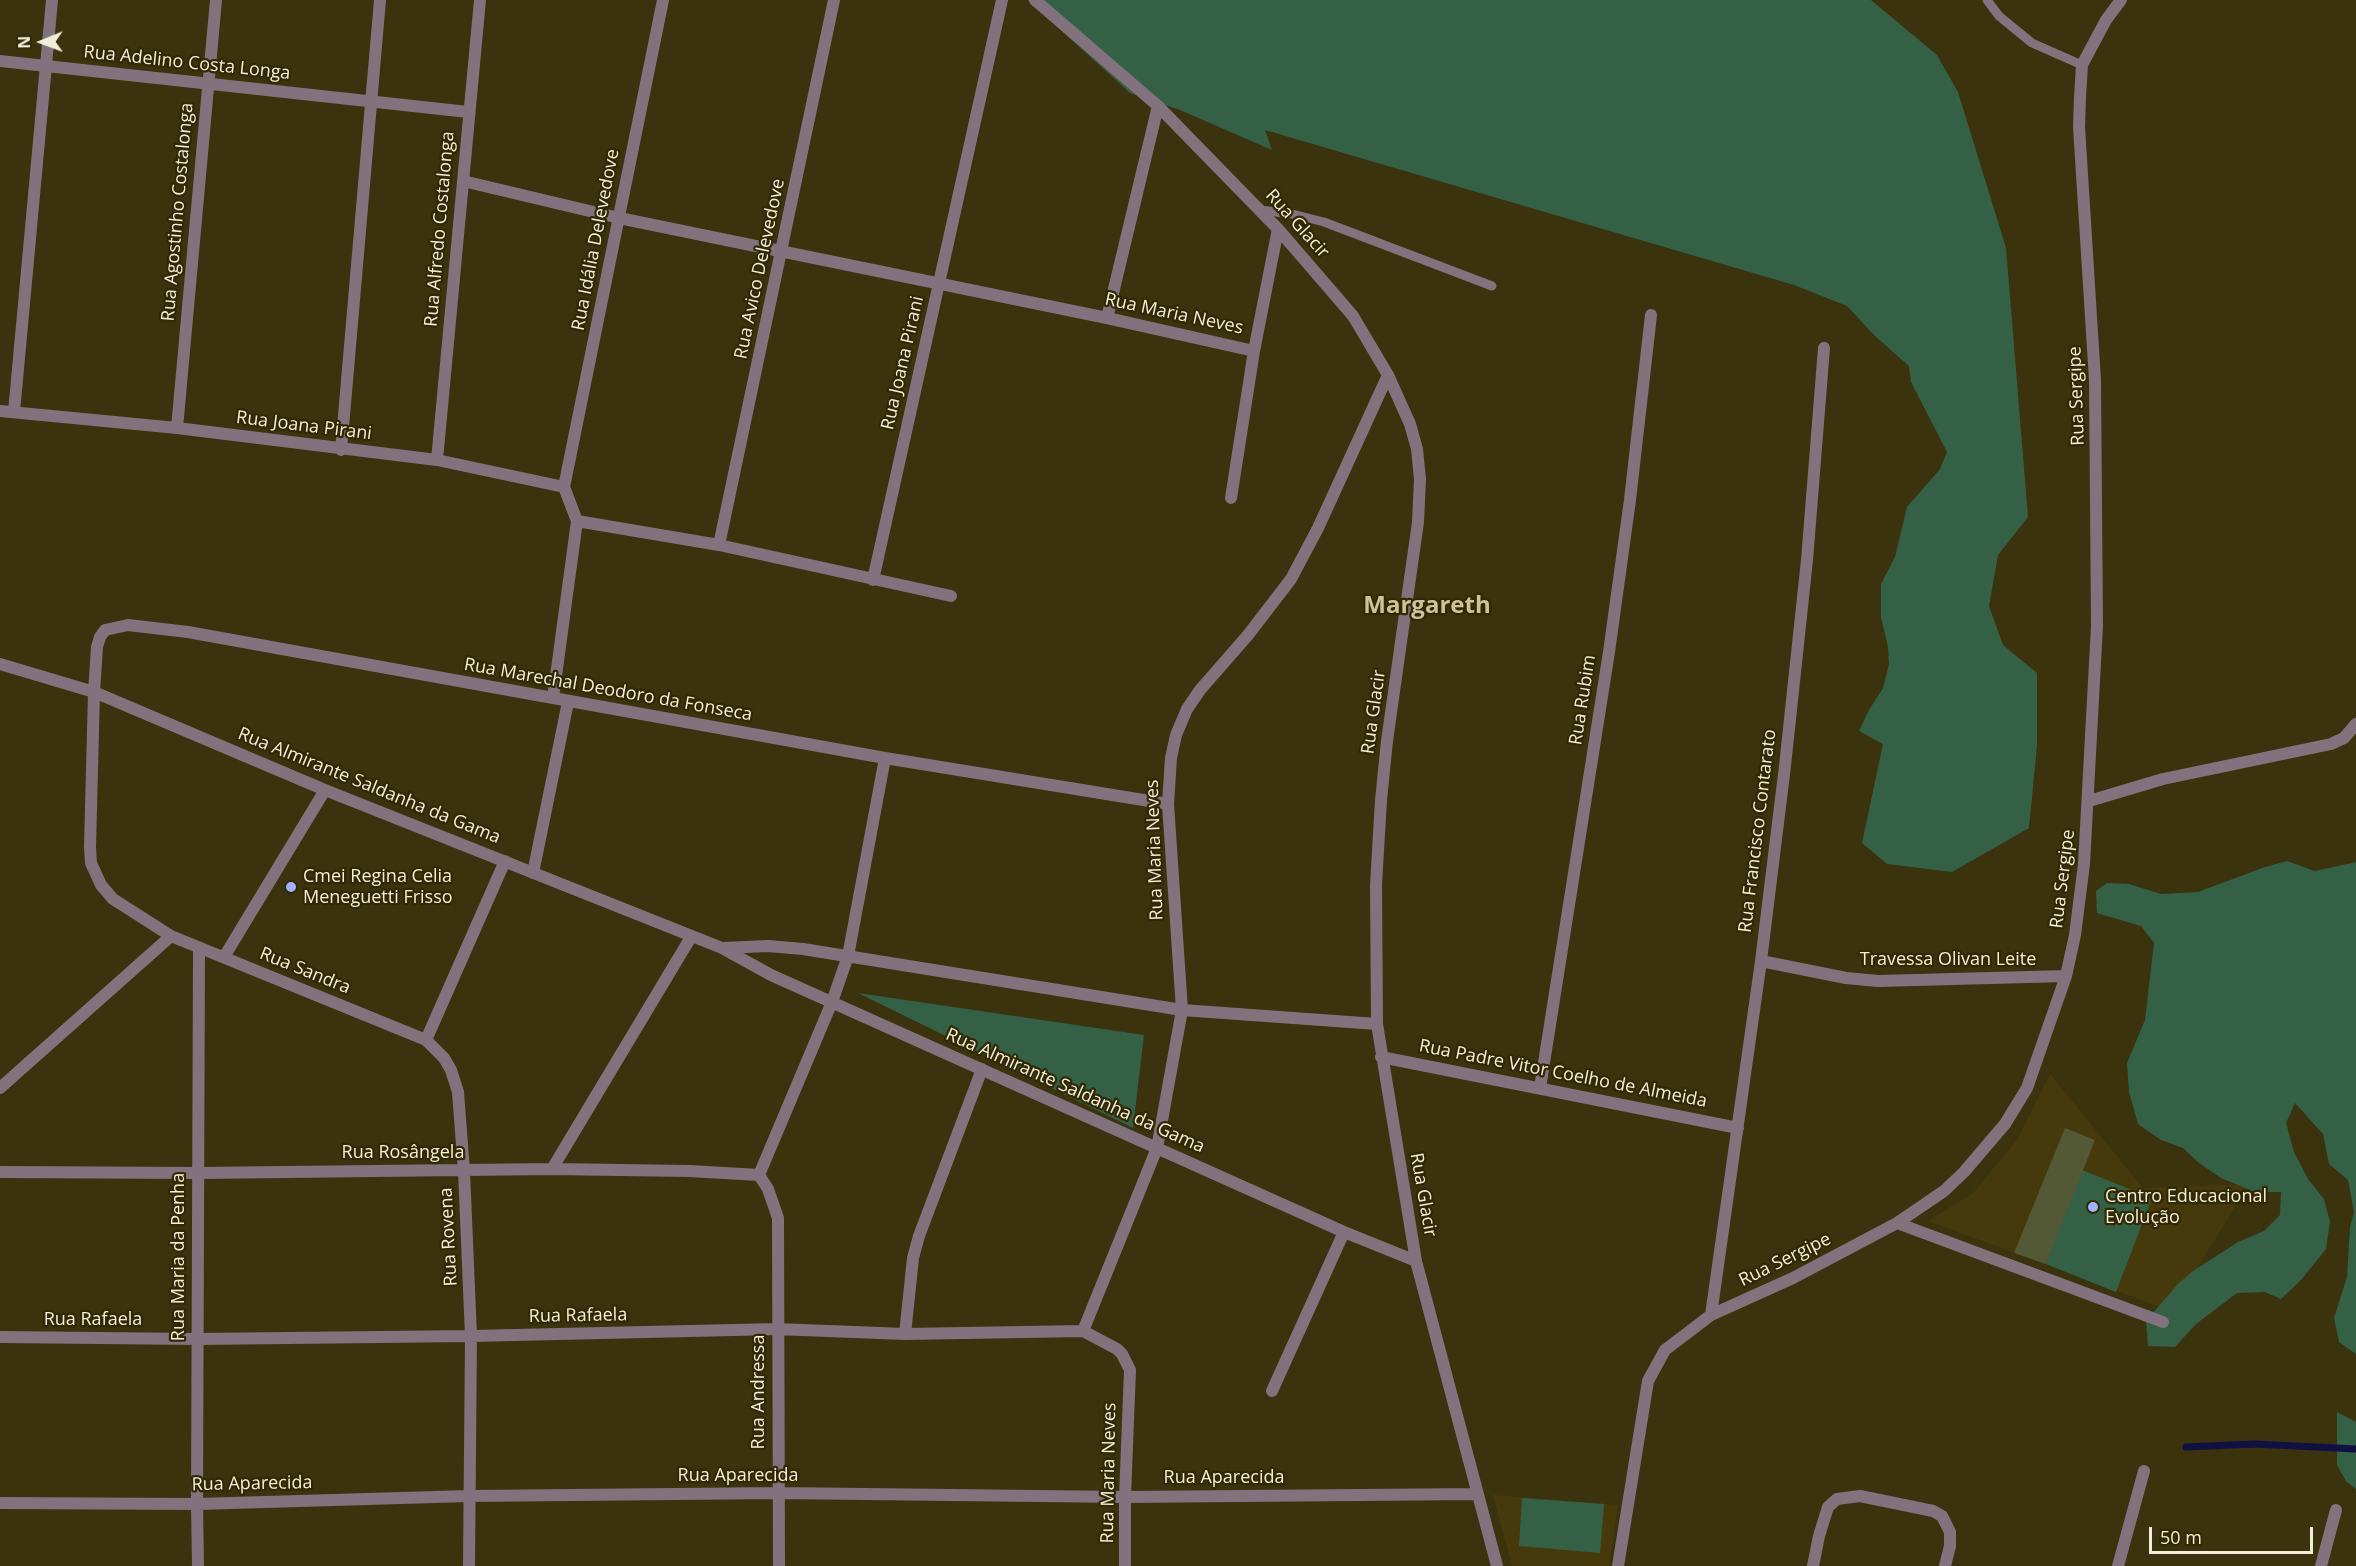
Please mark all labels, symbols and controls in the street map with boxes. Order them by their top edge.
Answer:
north arrow [12,12,72,72]
text: N [13,36,35,49]
street label: Rua Adelino Costa Longa [83,41,291,85]
street label: Rua Agostinho Costalonga [158,102,198,322]
street label: Rua Alfredo Costalonga [421,130,459,328]
street label: Rua Idália Delevedove [568,147,624,333]
street label: Rua Avico Delevedove [730,177,790,361]
street label: Rua Glacir [1261,185,1333,263]
street label: Rua Maria Neves [1103,289,1245,339]
street label: Rua Joana Pirani [877,294,929,432]
street label: Rua Sergipe [2064,346,2090,446]
street label: Rua Joana Pirani [235,407,373,445]
district label: Margareth [1363,592,1491,620]
street label: Rua Rubim [1565,653,1601,747]
street label: Rua Marechal Deodoro da Fonseca [462,654,754,726]
street label: Rua Glacir [1357,668,1391,756]
street label: Rua Almirante Saldanha da Gama [235,723,503,849]
street label: Rua Francisco Contarato [1735,728,1781,934]
street label: Rua Maria Neves [1142,779,1168,921]
street label: Rua Sergipe [2046,828,2080,930]
place label: Cmei Regina Celia Meneguetti Frisso [303,866,453,908]
marker: Cmei Regina Celia Meneguetti Frisso [284,880,298,894]
street label: Rua Sandra [256,943,354,999]
street label: Travessa Olivan Leite [1860,949,2036,971]
street label: Rua Almirante Saldanha da Gama [942,1024,1208,1158]
street label: Rua Padre Vitor Coelho de Almeida [1417,1035,1709,1113]
street label: Rua Rosângela [342,1142,464,1164]
street label: Rua Glacir [1405,1151,1441,1239]
street label: Rua Maria da Penha [168,1173,190,1341]
place label: Centro Educacional Evolução [2105,1186,2267,1228]
street label: Rua Rovena [436,1187,462,1287]
marker: Centro Educacional Evolução [2086,1200,2100,1214]
street label: Rua Sergipe [1736,1228,1834,1292]
street label: Rua Rafaela [528,1304,628,1328]
street label: Rua Rafaela [44,1309,142,1331]
street label: Rua Andressa [748,1335,770,1449]
street label: Rua Maria Neves [1097,1402,1121,1544]
street label: Rua Aparecida [678,1465,798,1487]
street label: Rua Aparecida [1164,1467,1284,1489]
street label: Rua Aparecida [191,1472,313,1496]
scale bar [2152,1515,2316,1553]
text: 50 m [2160,1525,2202,1549]

